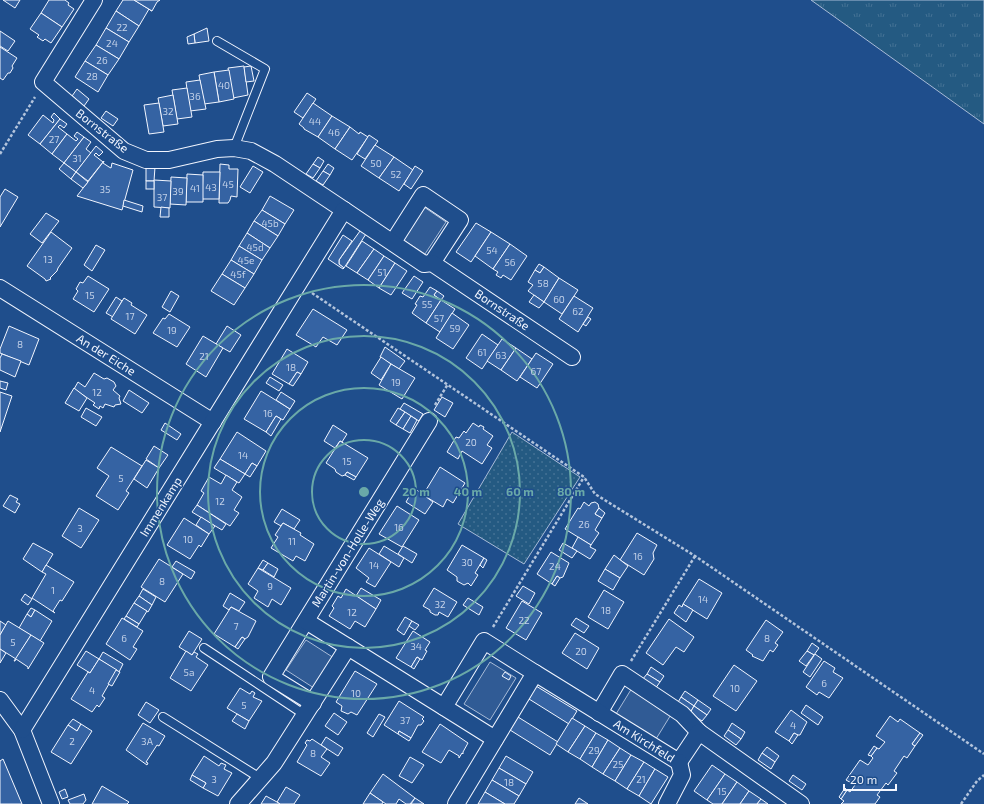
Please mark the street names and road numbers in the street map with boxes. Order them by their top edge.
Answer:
street label: Bornstraße [74,105,132,155]
street label: Bornstraße [473,286,532,332]
street label: An der Eiche [75,331,139,378]
street label: Immenkamp [136,474,184,539]
street label: Martin-von-Holle-Weg [308,495,386,609]
street label: Am Kirchfeld [611,716,678,765]

